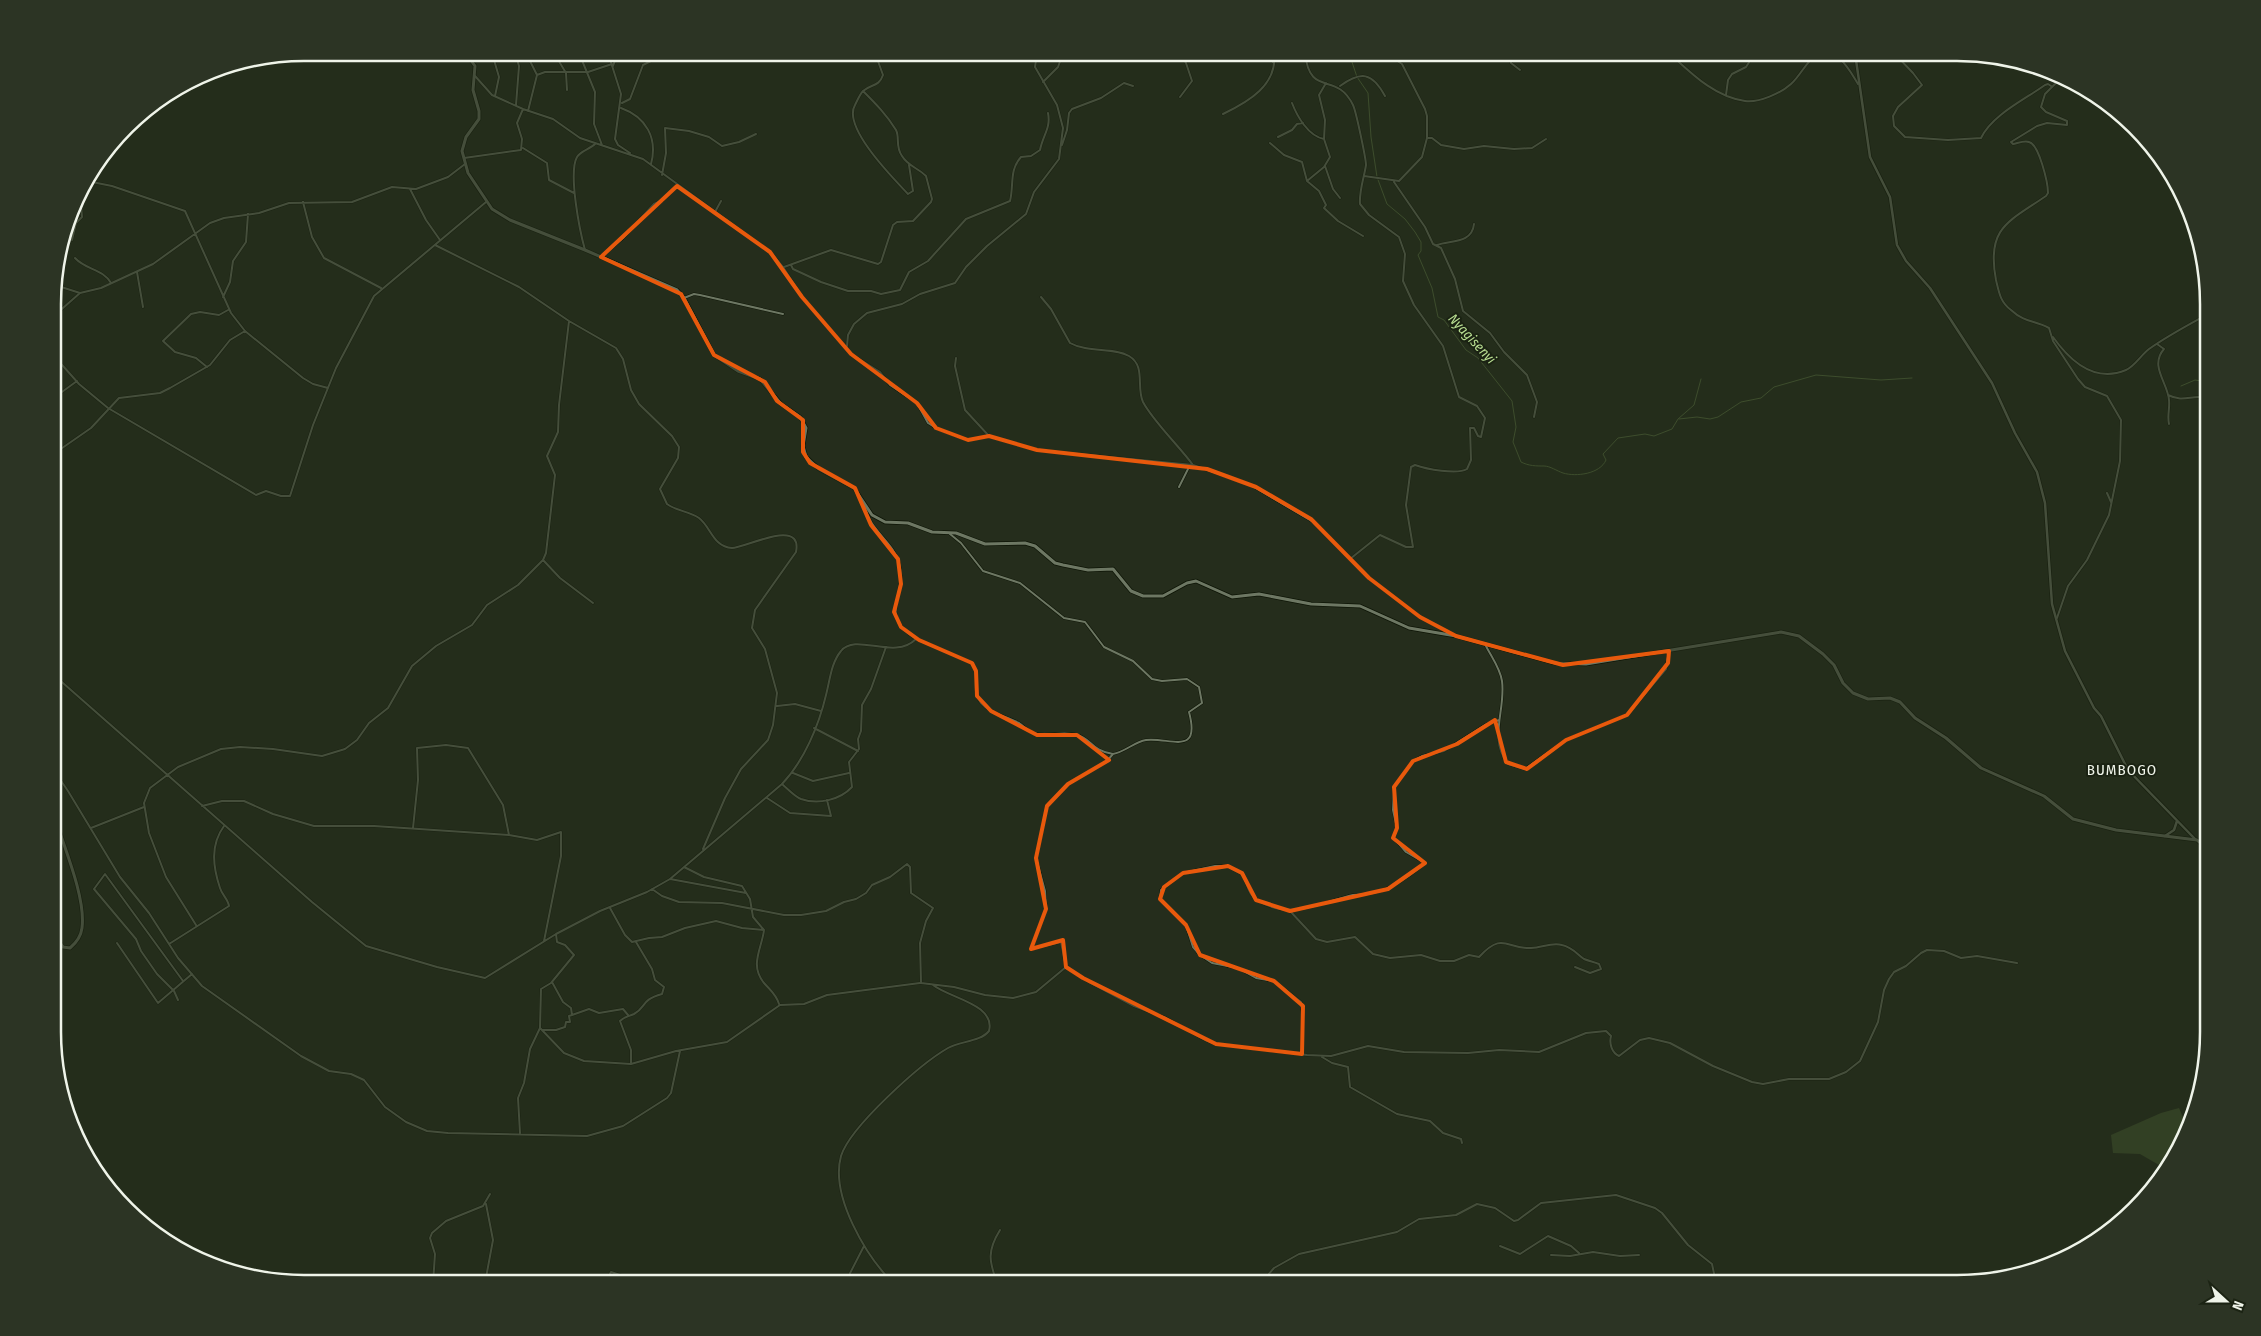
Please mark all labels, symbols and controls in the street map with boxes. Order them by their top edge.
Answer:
water label: Nyagisenyi [1445,310,1500,368]
district label: BUMBOGO [2087,761,2157,779]
north arrow [2201,1276,2251,1326]
text: N [2228,1299,2247,1312]

